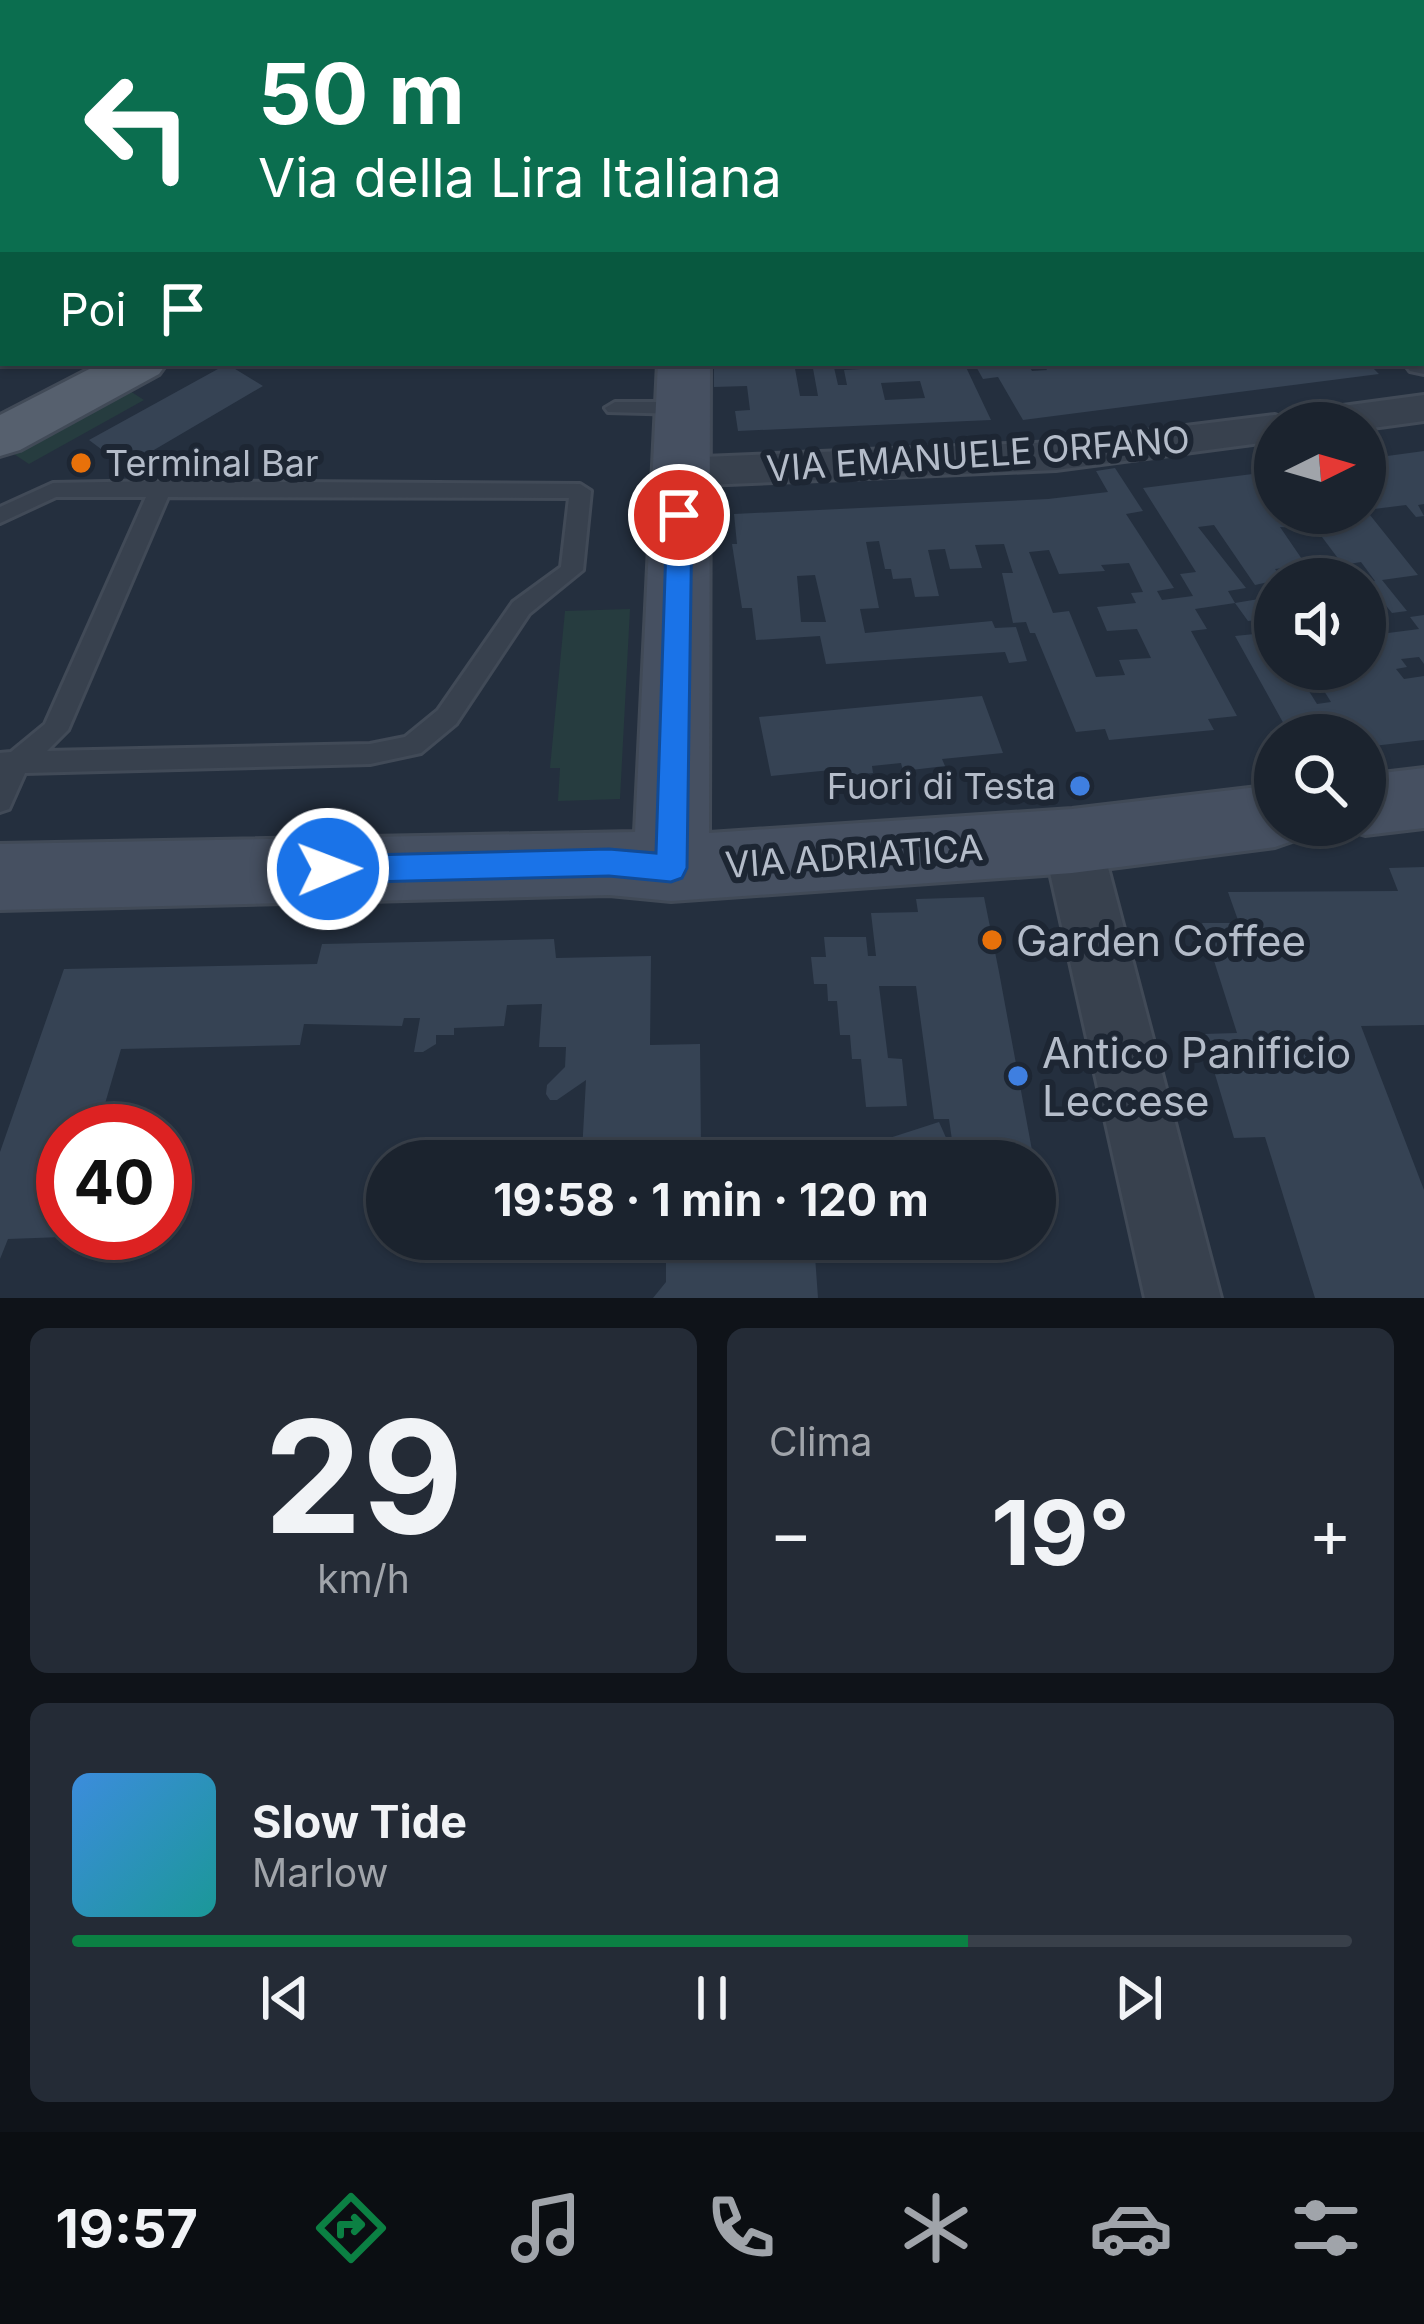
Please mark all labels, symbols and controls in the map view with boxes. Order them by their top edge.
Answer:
text: 50 m [258,43,465,144]
icon: left [60,48,216,204]
text: Via della Lira Italiana [258,145,782,210]
icon: arrive [150,276,216,342]
text: Poi [60,282,126,337]
north arrow [1254,402,1386,534]
map controls [1254,402,1386,846]
street label: VIA EMANUELE ORFANO [765,417,1191,491]
place label: Terminal Bar [105,441,318,485]
marker: Terminal Bar [68,450,94,476]
pin [628,464,730,566]
icon: arrive [646,482,712,548]
button: sound [1254,558,1386,690]
button: search [1254,714,1386,846]
place label: Fuori di Testa [827,764,1056,808]
marker: Fuori di Testa [1067,773,1093,799]
position arrow [265,806,391,932]
street label: VIA ADRIATICA [724,825,984,887]
place label: Garden Coffee [1016,915,1306,966]
marker: Garden Coffee [979,927,1005,953]
place label: Antico Panificio Leccese [1042,1027,1351,1126]
marker: Antico Panificio Leccese [1005,1063,1031,1089]
speed limit sign: 40 [36,1104,192,1260]
text: 19:58 · 1 min · 120 m [493,1172,929,1227]
text: 29 [264,1382,463,1571]
text: Clima [769,1418,872,1465]
text: 19° [991,1478,1130,1587]
text: − [769,1493,813,1573]
text: + [1308,1493,1352,1573]
text: km/h [317,1555,410,1602]
text: Slow Tide [252,1794,467,1849]
text: Marlow [252,1849,388,1896]
icon: previous [252,1965,318,2031]
icon: pause [679,1965,745,2031]
icon: next [1106,1965,1172,2031]
icon: directions [309,2186,393,2270]
icon: music [504,2186,588,2270]
icon: phone [699,2186,783,2270]
icon: climate [894,2186,978,2270]
icon: car [1089,2186,1173,2270]
icon: filters [1284,2186,1368,2270]
text: 19:57 [56,2196,198,2261]

